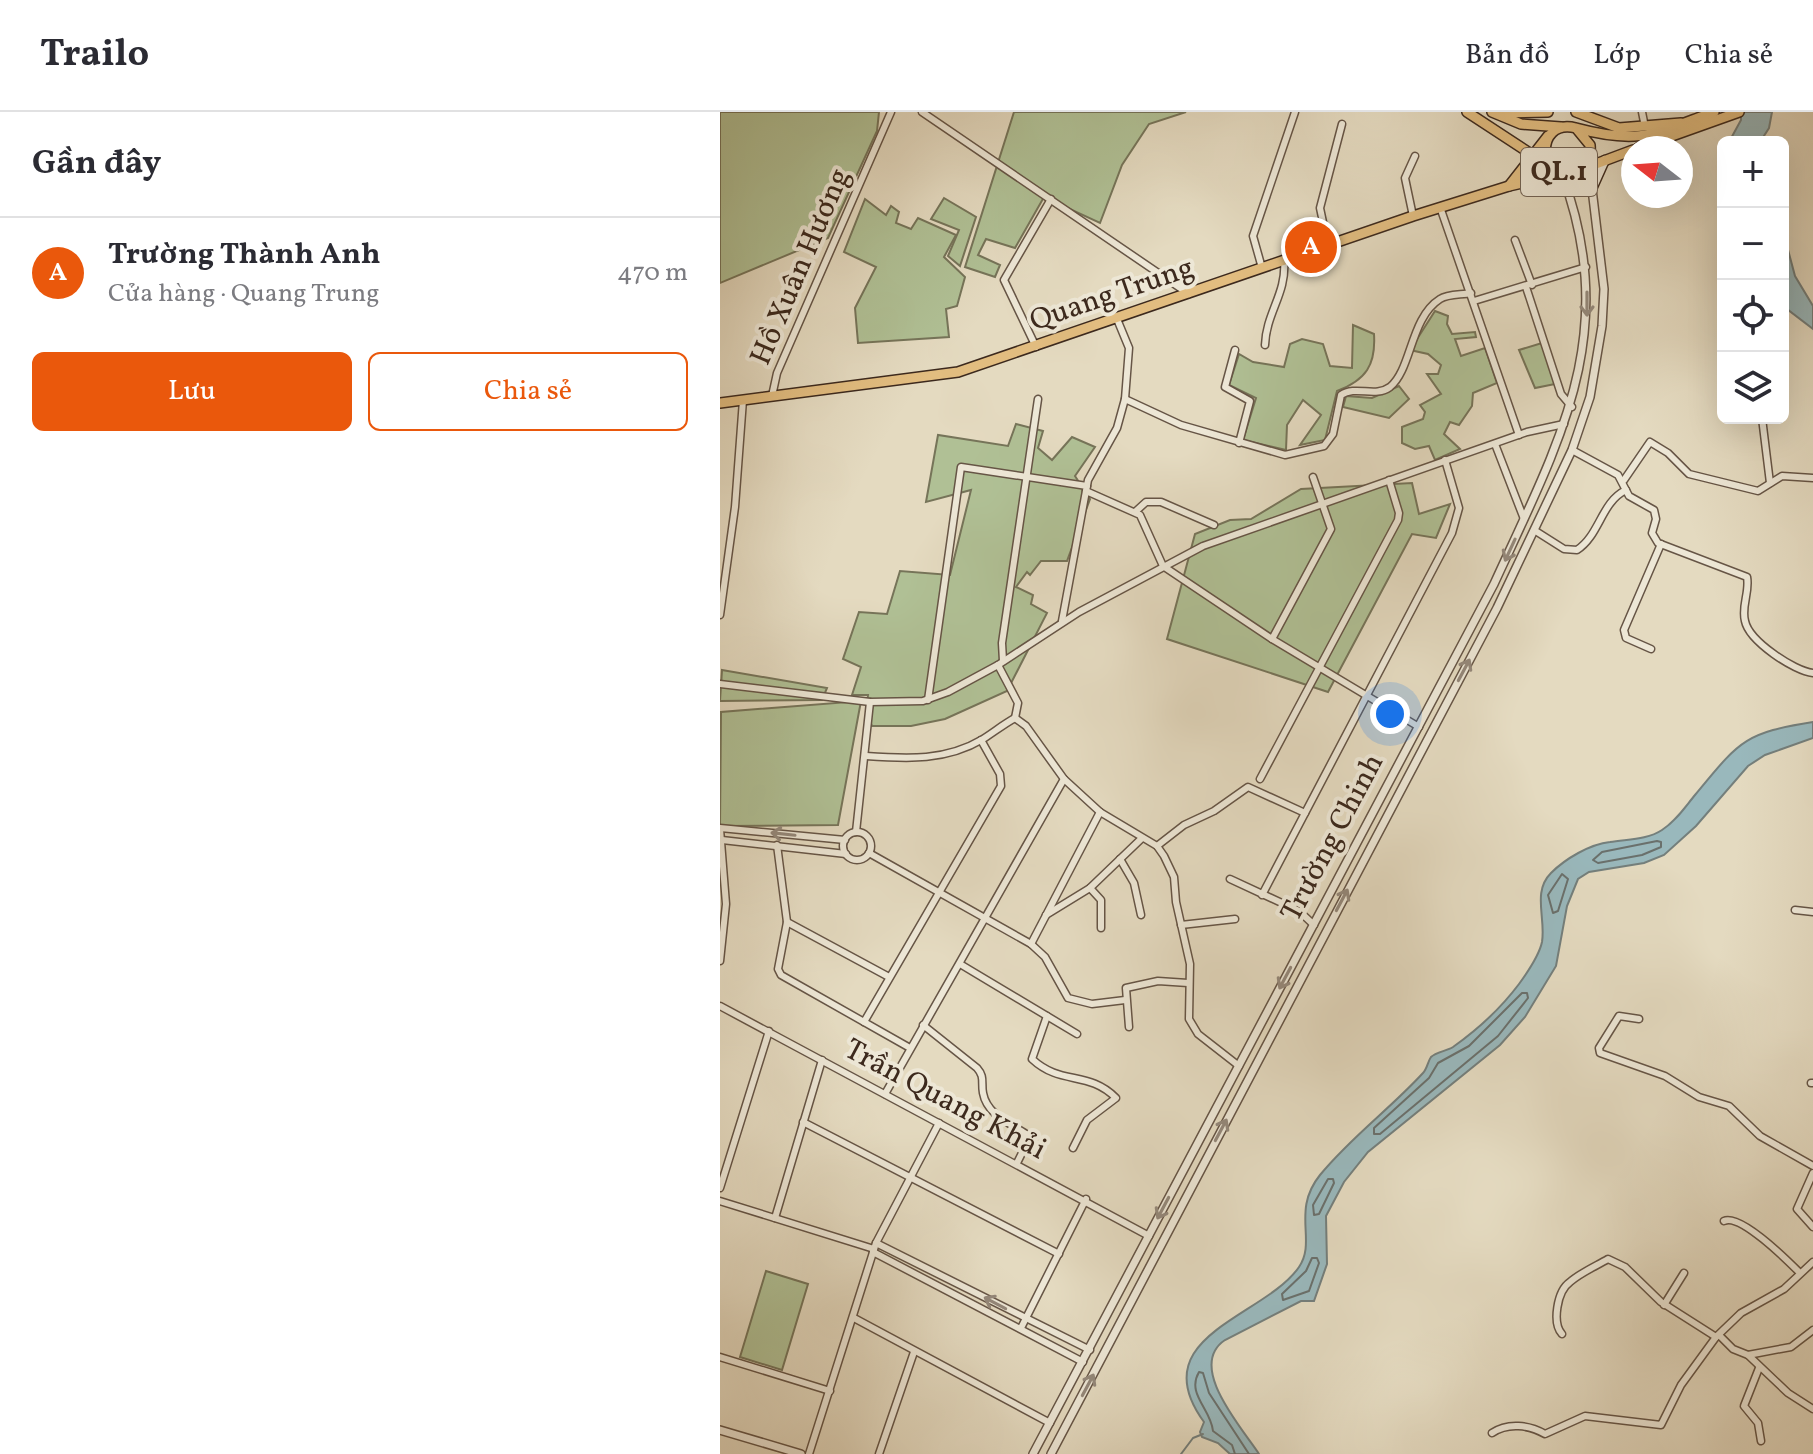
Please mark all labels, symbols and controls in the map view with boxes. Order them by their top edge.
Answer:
text: Trailo [40,29,149,82]
text: Bản đồ [1465,36,1549,75]
text: Lớp [1593,36,1641,75]
text: Chia sẻ [1685,36,1773,75]
north arrow [1621,136,1693,208]
map controls [1717,136,1789,424]
button: + [1717,136,1789,208]
text: Gần đây [32,141,161,188]
road number: QL.1 [1521,148,1597,196]
street label: Hồ Xuân Hương [741,162,861,372]
button: − [1717,208,1789,280]
pin: A [1285,217,1337,277]
text: Trường Thành Anh [108,234,381,276]
street label: Quang Trung [1024,247,1200,343]
text: A [49,255,67,291]
text: 470 m [617,255,688,291]
text: Cửa hàng · Quang Trung [108,276,379,312]
button: locate [1717,280,1789,352]
one-way arrow [1579,290,1595,317]
button: Lưu [32,352,352,431]
button: Chia sẻ [368,352,688,431]
button: layers [1717,352,1789,424]
one-way arrow [1502,538,1517,562]
one-way arrow [1456,659,1472,682]
your location [1370,694,1410,734]
street label: Trường Chinh [1271,747,1395,929]
one-way arrow [770,827,797,842]
one-way arrow [1335,888,1351,912]
one-way arrow [1277,966,1293,990]
street label: Trần Quang Khải [837,1029,1053,1171]
one-way arrow [1214,1118,1230,1142]
one-way arrow [1155,1196,1171,1219]
one-way arrow [983,1294,1007,1310]
one-way arrow [1080,1373,1096,1397]

